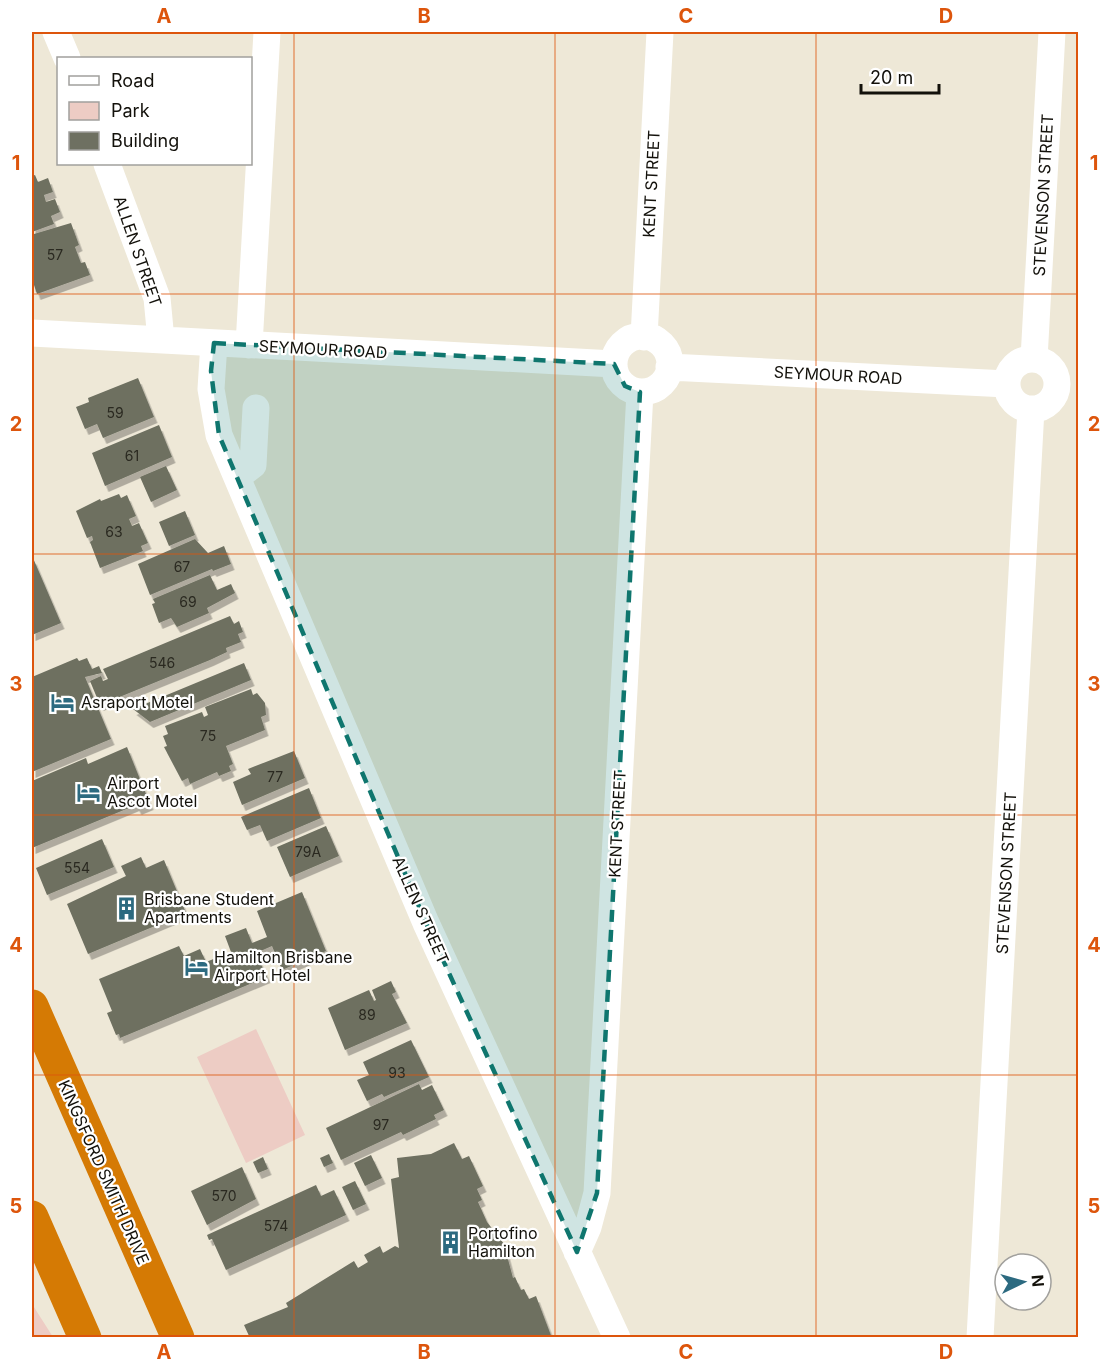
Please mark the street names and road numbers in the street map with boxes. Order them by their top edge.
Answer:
street label: STEVENSON STREET [1029,113,1057,277]
street label: KENT STREET [638,130,664,238]
street label: ALLEN STREET [110,193,166,309]
street label: SEYMOUR ROAD [258,336,388,362]
street label: SEYMOUR ROAD [773,362,903,388]
street label: KENT STREET [604,770,630,878]
street label: STEVENSON STREET [992,791,1020,955]
street label: ALLEN STREET [388,853,454,967]
street label: KINGSFORD SMITH DRIVE [54,1077,154,1267]

